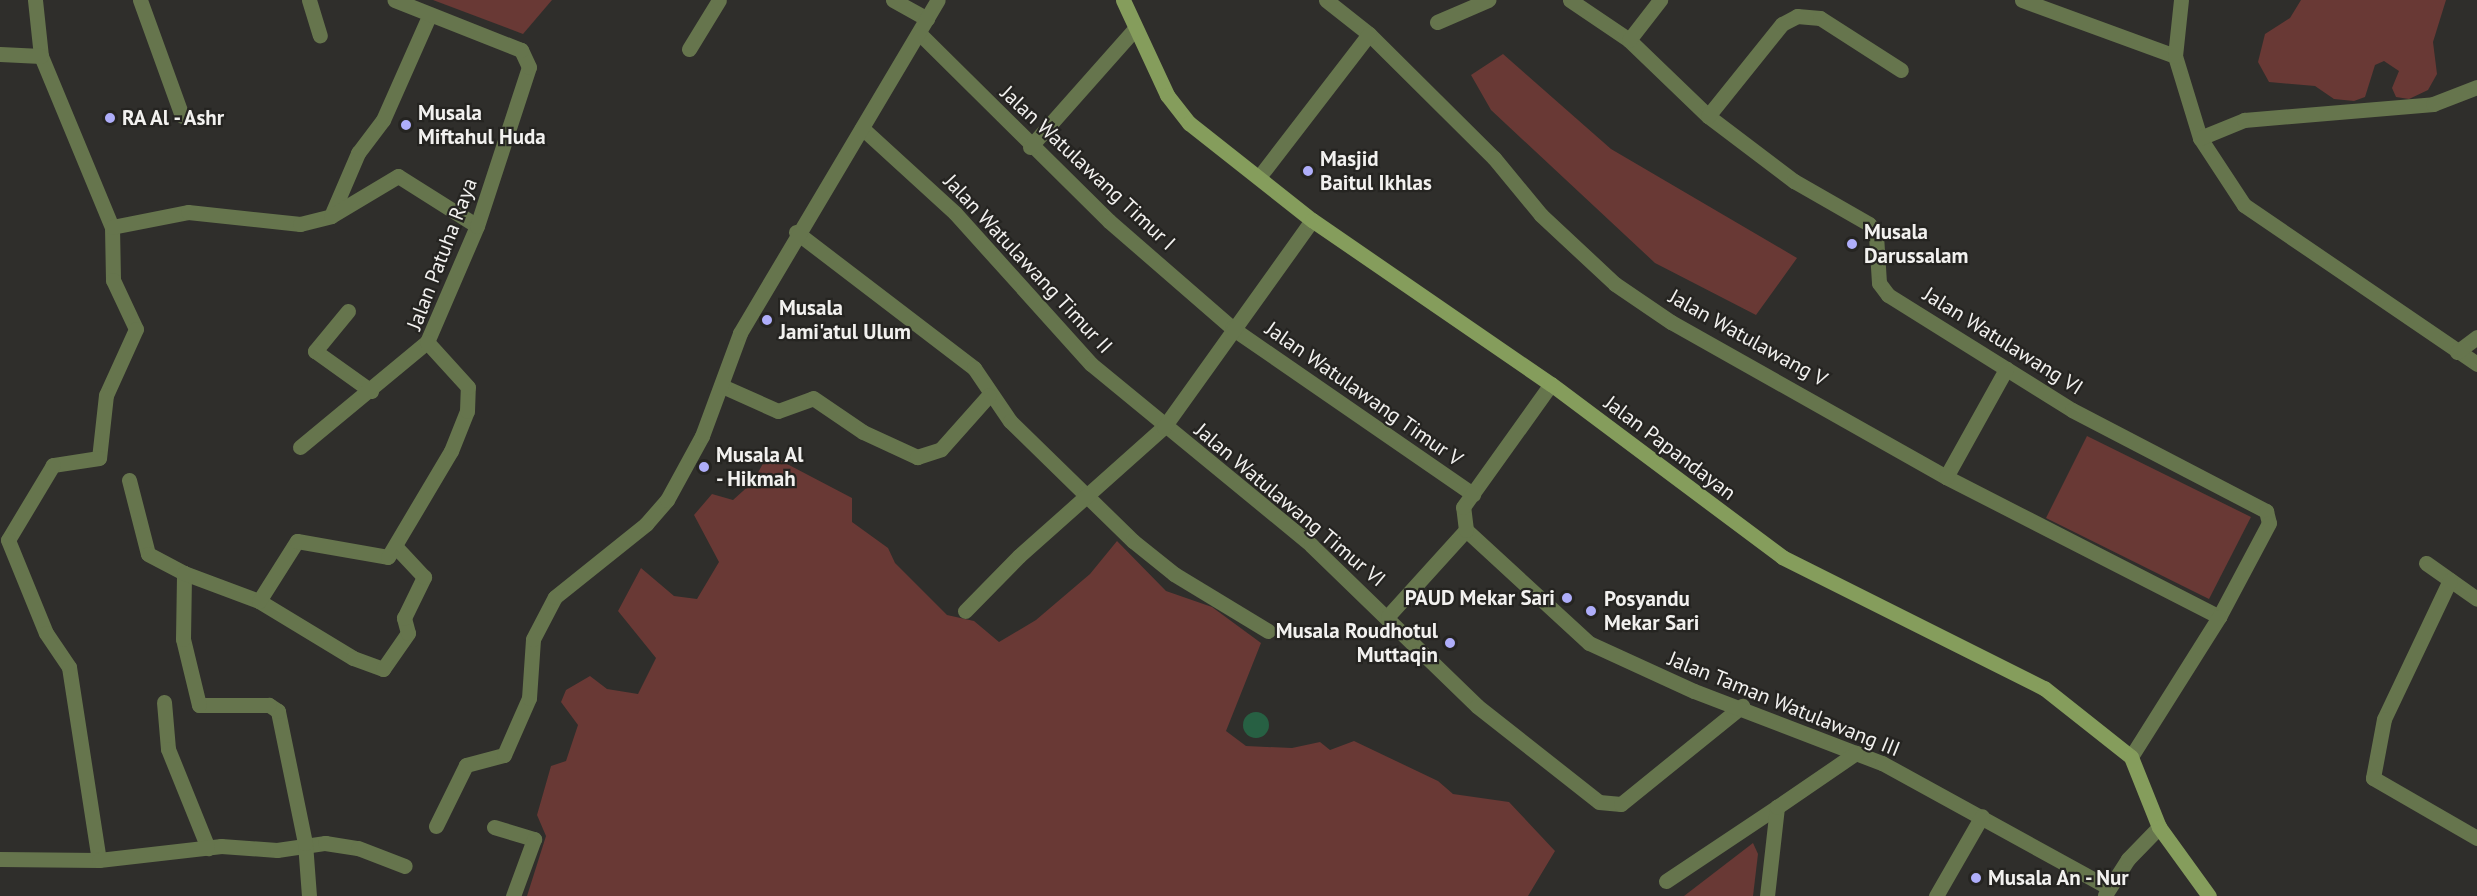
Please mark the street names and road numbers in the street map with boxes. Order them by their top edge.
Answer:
street label: Jalan Watulawang Timur I [995,80,1181,256]
street label: Jalan Watulawang Timur II [938,169,1118,359]
street label: Jalan Patuha Raya [401,175,483,333]
street label: Jalan Watulawang VI [1918,281,2088,401]
street label: Jalan Watulawang V [1664,284,1832,392]
street label: Jalan Watulawang Timur V [1260,316,1468,472]
street label: Jalan Papandayan [1599,390,1741,506]
street label: Jalan Watulawang Timur VI [1189,417,1391,593]
street label: Jalan Taman Watulawang III [1664,646,1904,762]

